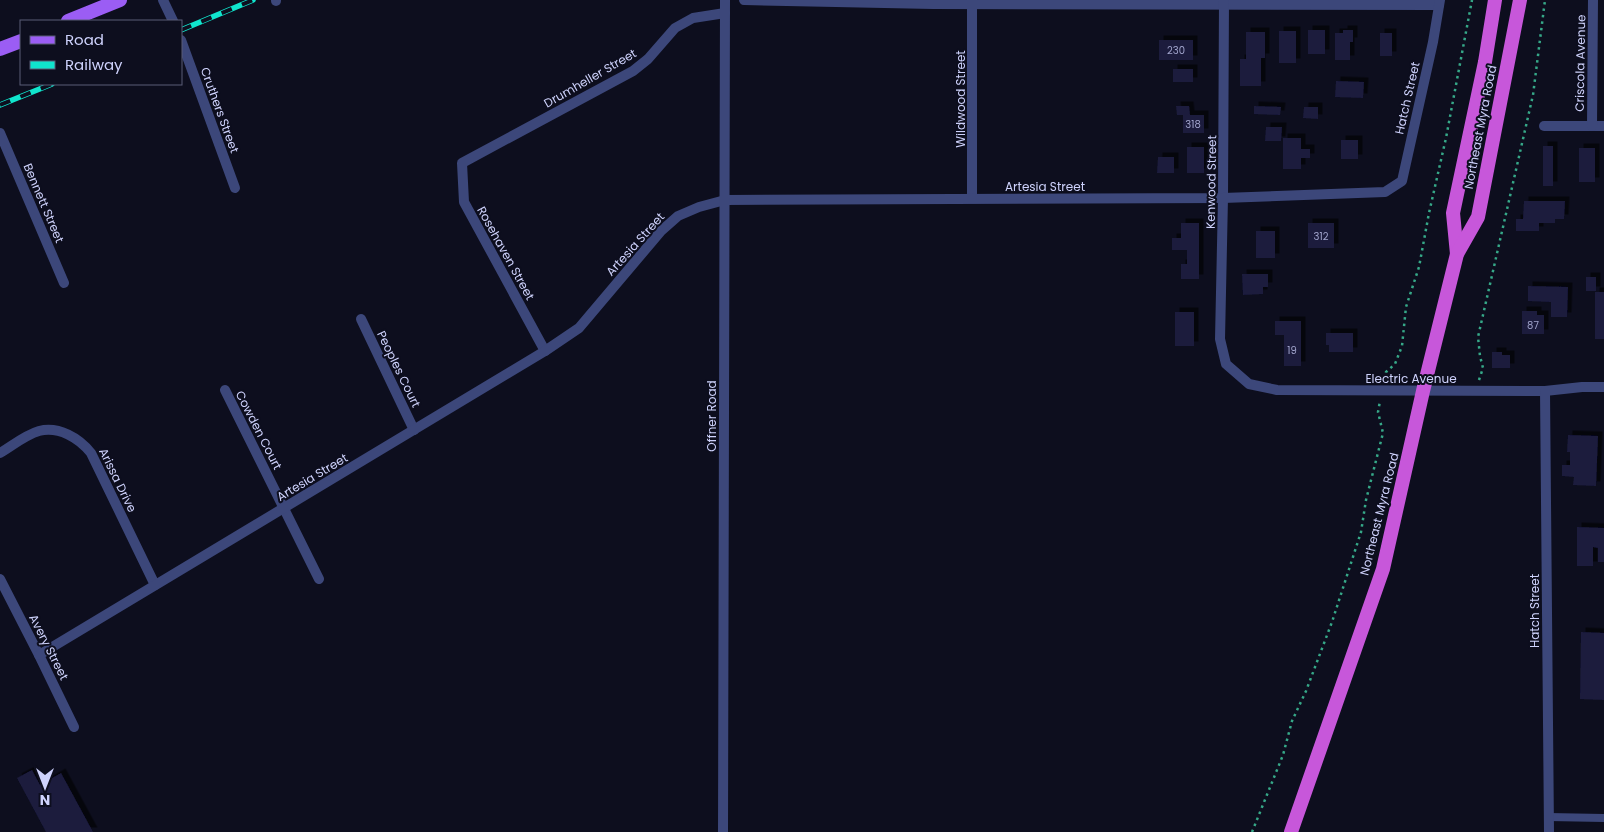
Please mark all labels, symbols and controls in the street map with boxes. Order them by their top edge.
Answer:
street label: Criscola Avenue [1571,14,1589,112]
legend [20,20,182,85]
text: Road [65,29,104,50]
house number: 230 [1167,43,1185,58]
street label: Drumheller Street [541,45,639,111]
street label: Wildwood Street [952,50,969,148]
text: Railway [65,54,123,75]
street label: Hatch Street [1390,60,1424,136]
street label: Northeast Myra Road [1460,63,1500,191]
street label: Cruthers Street [197,65,243,155]
house number: 318 [1185,117,1201,132]
street label: Kenwood Street [1202,135,1220,229]
street label: Bennett Street [20,161,68,245]
street label: Artesia Street [1005,178,1085,195]
street label: Rosehaven Street [473,203,539,303]
street label: Artesia Street [602,209,668,279]
house number: 312 [1314,229,1329,244]
house number: 87 [1527,318,1539,333]
street label: Peoples Court [373,328,425,410]
house number: 19 [1287,343,1297,358]
street label: Electric Avenue [1365,370,1457,387]
street label: Offner Road [703,380,720,452]
street label: Cowden Court [232,388,286,472]
street label: Arissa Drive [95,445,141,515]
street label: Artesia Street [273,449,351,505]
street label: Northeast Myra Road [1355,451,1403,577]
street label: Hatch Street [1526,574,1543,648]
street label: Avery Street [25,611,73,683]
north arrow [20,762,70,812]
text: N [40,790,50,810]

